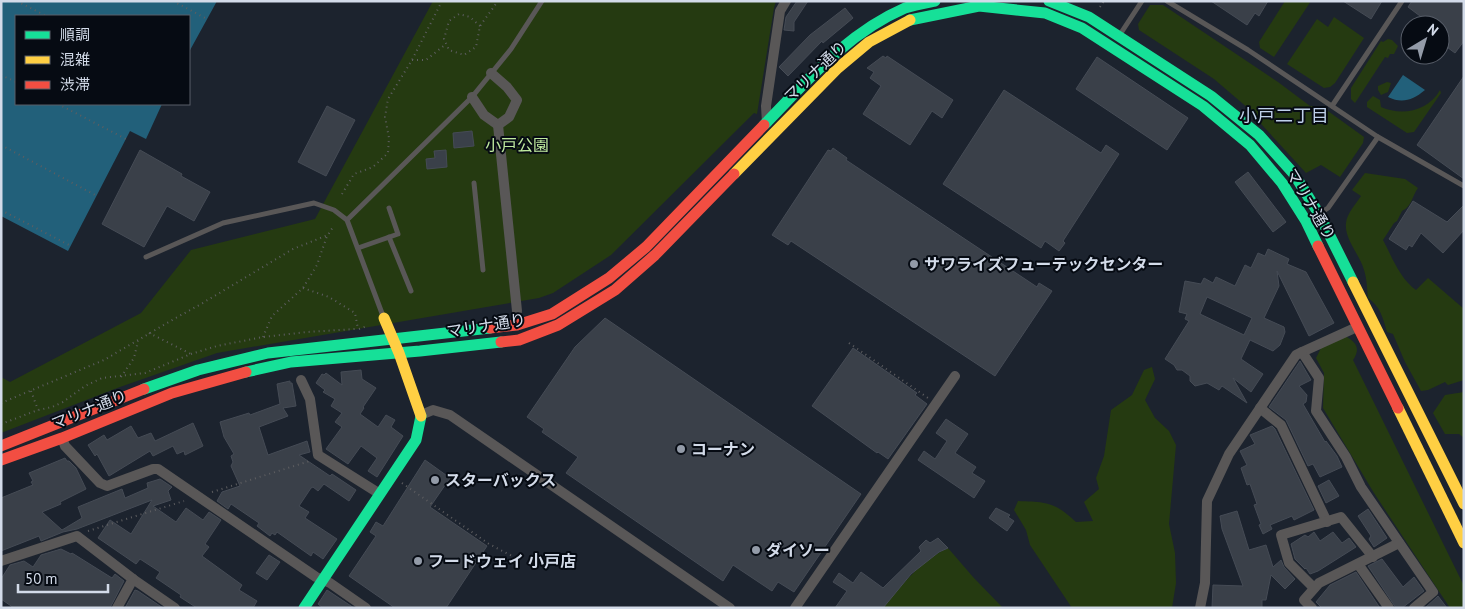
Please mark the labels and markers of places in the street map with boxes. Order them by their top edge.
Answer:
place label: サワライズフューテックセンター [924,254,1164,274]
marker: サワライズフューテックセンター [908,258,920,270]
place label: コーナン [691,439,755,459]
marker: コーナン [675,443,687,455]
place label: スターバックス [445,470,556,490]
marker: スターバックス [429,474,441,486]
place label: ダイソー [766,540,830,560]
marker: ダイソー [750,544,762,556]
place label: フードウェイ 小戸店 [428,551,576,571]
marker: フードウェイ 小戸店 [412,555,424,567]

